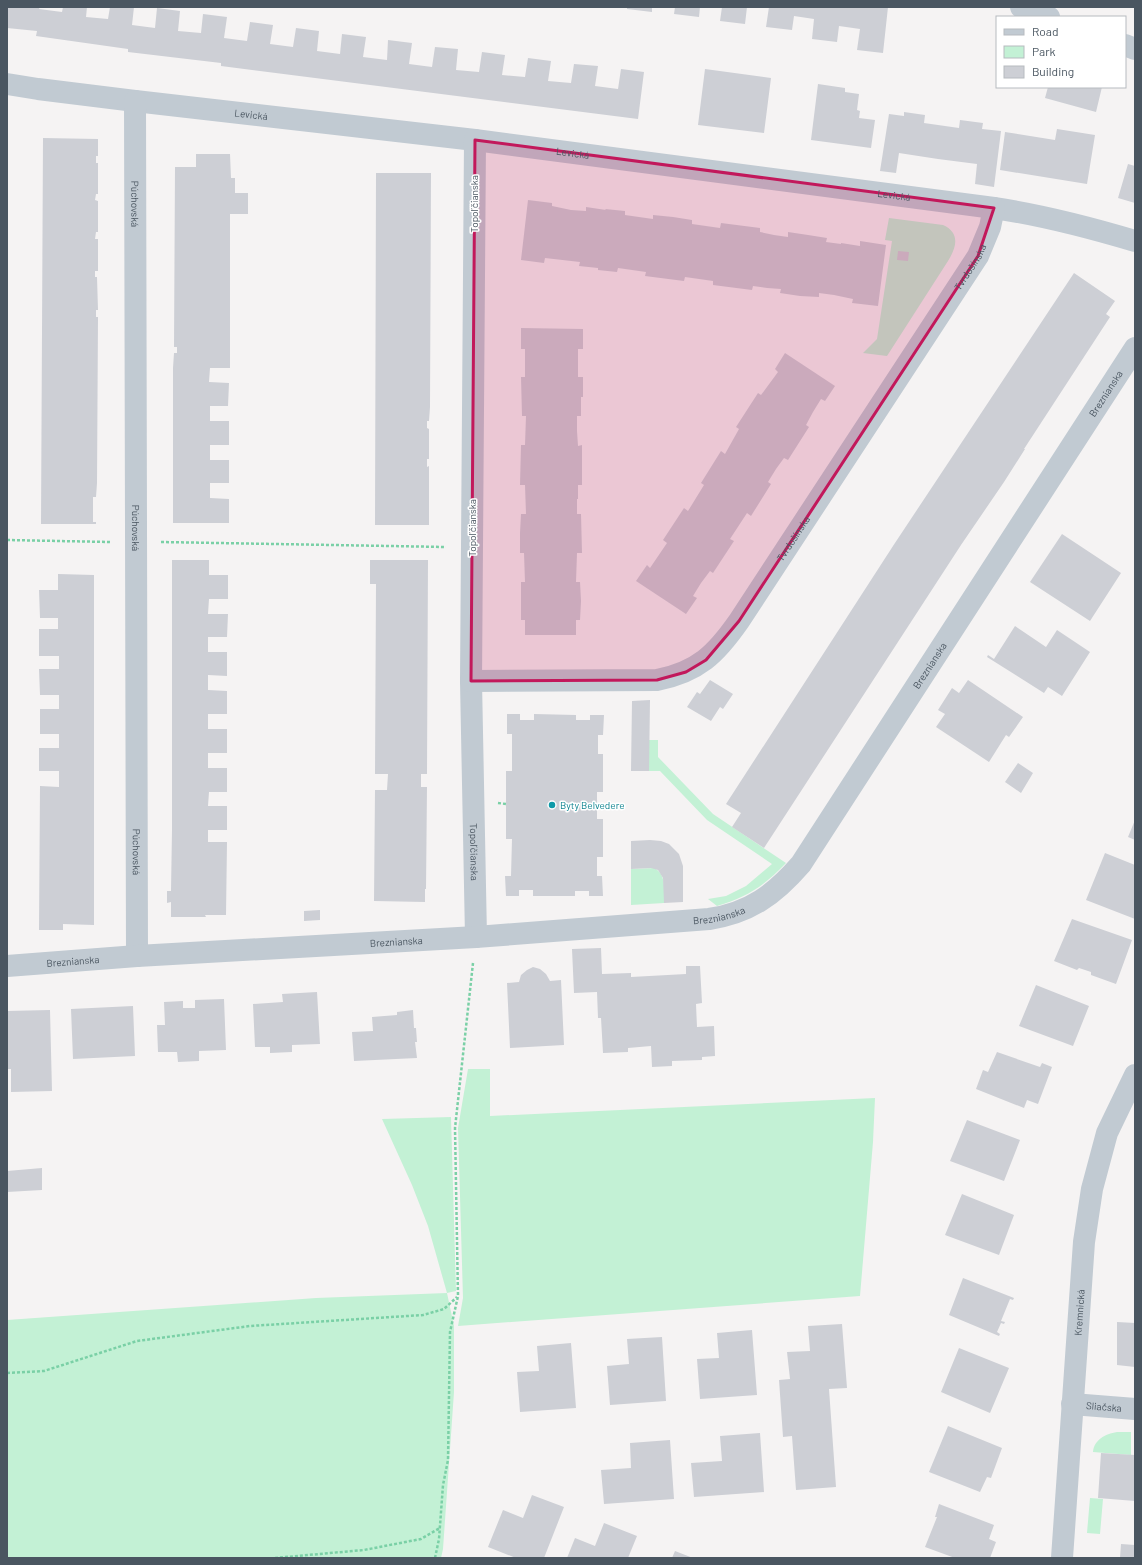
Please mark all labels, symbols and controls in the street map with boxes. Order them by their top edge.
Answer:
legend [996,16,1126,88]
text: Road [1032,24,1059,38]
text: Park [1032,44,1056,58]
text: Building [1032,64,1074,78]
street label: Levická [234,106,268,122]
street label: Levická [555,145,590,161]
street label: Topoľčianska [468,175,480,233]
street label: Púchovská [129,181,141,227]
street label: Levická [877,187,911,203]
street label: Tvrdošínska [951,242,988,292]
street label: Breznianska [1086,368,1125,419]
street label: Topoľčianska [466,499,478,557]
street label: Púchovská [130,505,142,551]
street label: Tvrdošínska [774,513,812,563]
street label: Breznianska [910,640,949,691]
place label: Byty Belvedere [560,799,625,811]
marker: Byty Belvedere [547,800,557,810]
street label: Topoľčianska [468,823,481,881]
street label: Púchovská [131,829,143,875]
street label: Breznianska [692,904,747,926]
street label: Breznianska [369,934,423,949]
street label: Breznianska [46,953,100,969]
street label: Kremnická [1071,1289,1087,1336]
street label: Sliačska [1086,1399,1122,1414]

